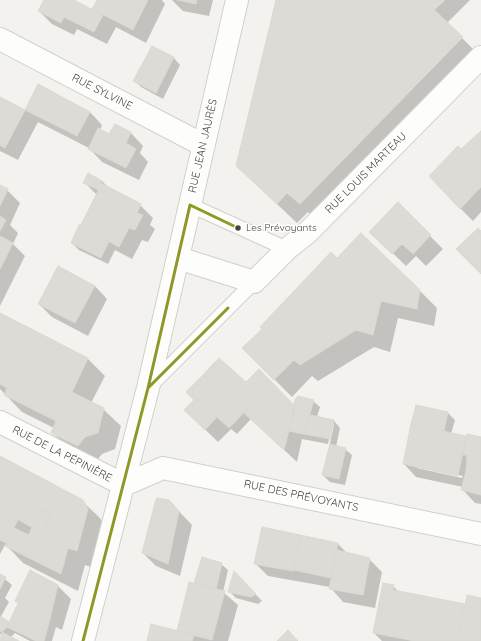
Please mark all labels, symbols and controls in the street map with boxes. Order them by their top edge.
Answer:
street label: RUE SYLVINE [70,71,134,113]
street label: RUE JEAN JAURÈS [186,98,220,194]
street label: RUE LOUIS MARTEAU [323,130,409,216]
place label: Les Prévoyants [246,222,317,234]
marker: Les Prévoyants [233,223,243,233]
street label: RUE DE LA PÉPINIÈRE [10,423,114,485]
street label: RUE DES PRÉVOYANTS [242,477,360,515]

